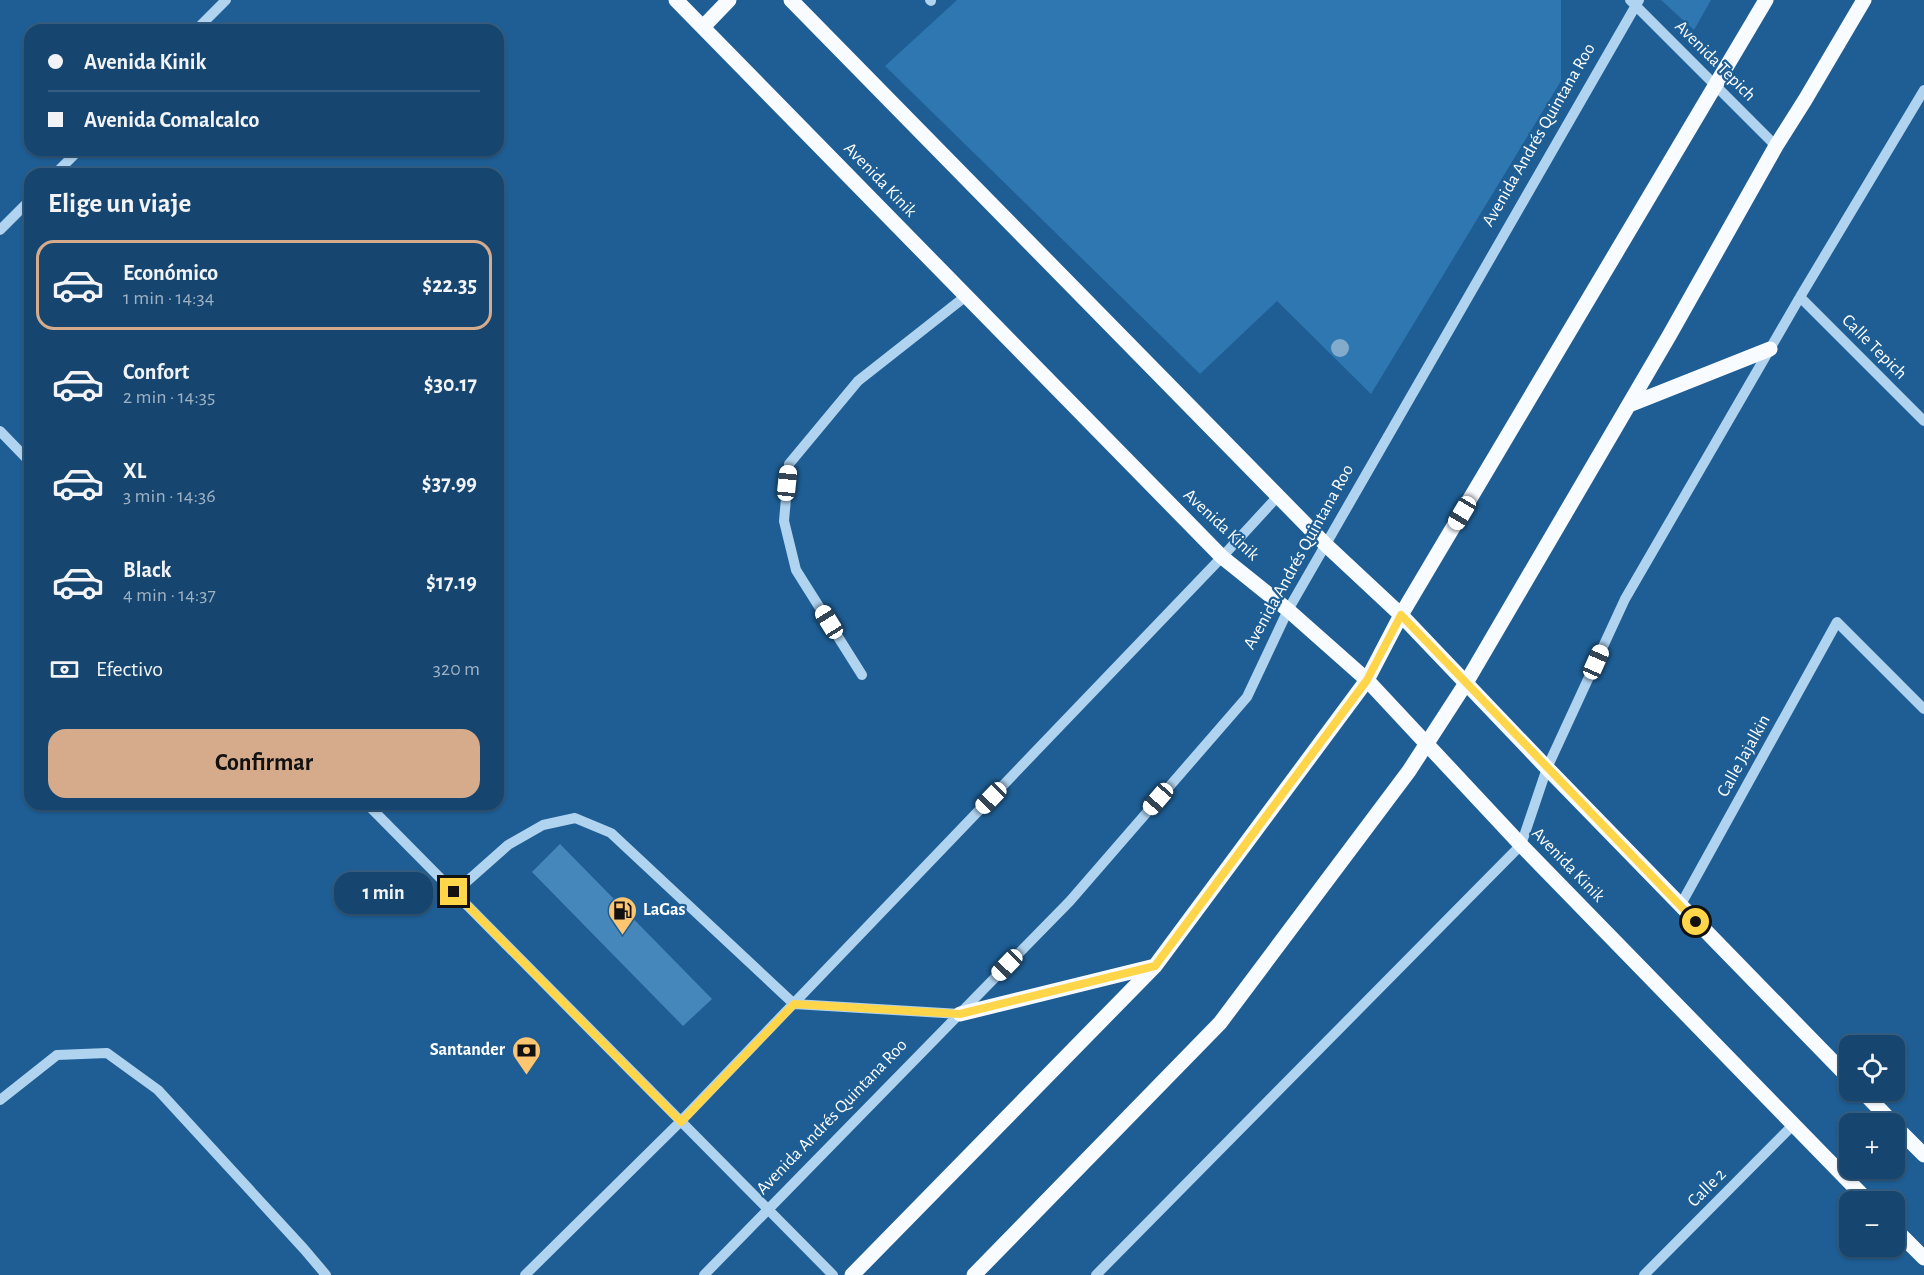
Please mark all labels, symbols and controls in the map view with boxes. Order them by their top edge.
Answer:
street label: Avenida Tepich [1671,17,1759,105]
street label: Avenida Andrés Quintana Roo [1479,40,1599,230]
text: Avenida Kinik [84,51,206,73]
text: Avenida Comalcalco [84,109,259,131]
street label: Avenida Kinik [840,139,920,221]
text: Elige un viaje [48,190,191,217]
icon: car [51,258,105,312]
text: Económico [123,262,218,284]
text: $22.35 [422,274,477,296]
text: 1 min · 14:34 [123,288,214,308]
street label: Calle Tepich [1838,311,1910,383]
icon: car [51,357,105,411]
text: Confort [123,361,189,383]
text: $30.17 [424,373,477,395]
text: 2 min · 14:35 [123,387,215,407]
icon: car [51,456,105,510]
text: XL [123,460,146,482]
street label: Avenida Andrés Quintana Roo [1241,461,1357,652]
car [776,464,798,502]
text: $37.99 [422,472,477,494]
text: 3 min · 14:36 [123,486,216,506]
street label: Avenida Kinik [1180,486,1263,565]
car [1445,493,1479,533]
icon: car [51,555,105,609]
text: Black [123,559,171,581]
text: $17.19 [426,571,477,593]
text: 4 min · 14:37 [123,585,216,605]
car [812,602,846,642]
car [1580,642,1612,682]
icon: cash [48,653,81,686]
text: Efectivo [96,658,163,680]
text: 320 m [433,659,480,679]
street label: Calle Jajalkin [1714,712,1774,800]
button: Confirmar [48,729,480,798]
car [972,779,1010,817]
car [1139,780,1177,818]
street label: Avenida Kinik [1528,824,1608,906]
callout: 1 min [334,871,433,913]
route end [440,878,467,905]
text: 1 min [362,883,405,903]
fuel station icon: LaGas [606,894,638,936]
place label: LaGas [643,901,686,919]
route start [1682,908,1709,935]
car [988,946,1026,984]
bank icon: Santander [510,1034,542,1076]
map controls [1839,1035,1905,1257]
button: locate [1839,1035,1905,1101]
street label: Avenida Andrés Quintana Roo [753,1036,911,1198]
place label: Santander [430,1041,506,1059]
button: + [1839,1113,1905,1179]
street label: Calle 2 [1684,1165,1730,1211]
button: − [1839,1191,1905,1257]

